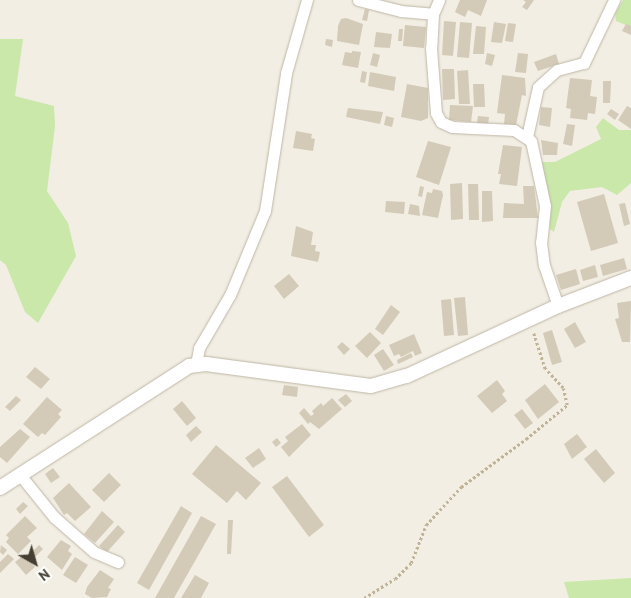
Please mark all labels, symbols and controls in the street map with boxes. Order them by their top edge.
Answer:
north arrow [10,538,60,588]
text: N [35,565,53,585]

